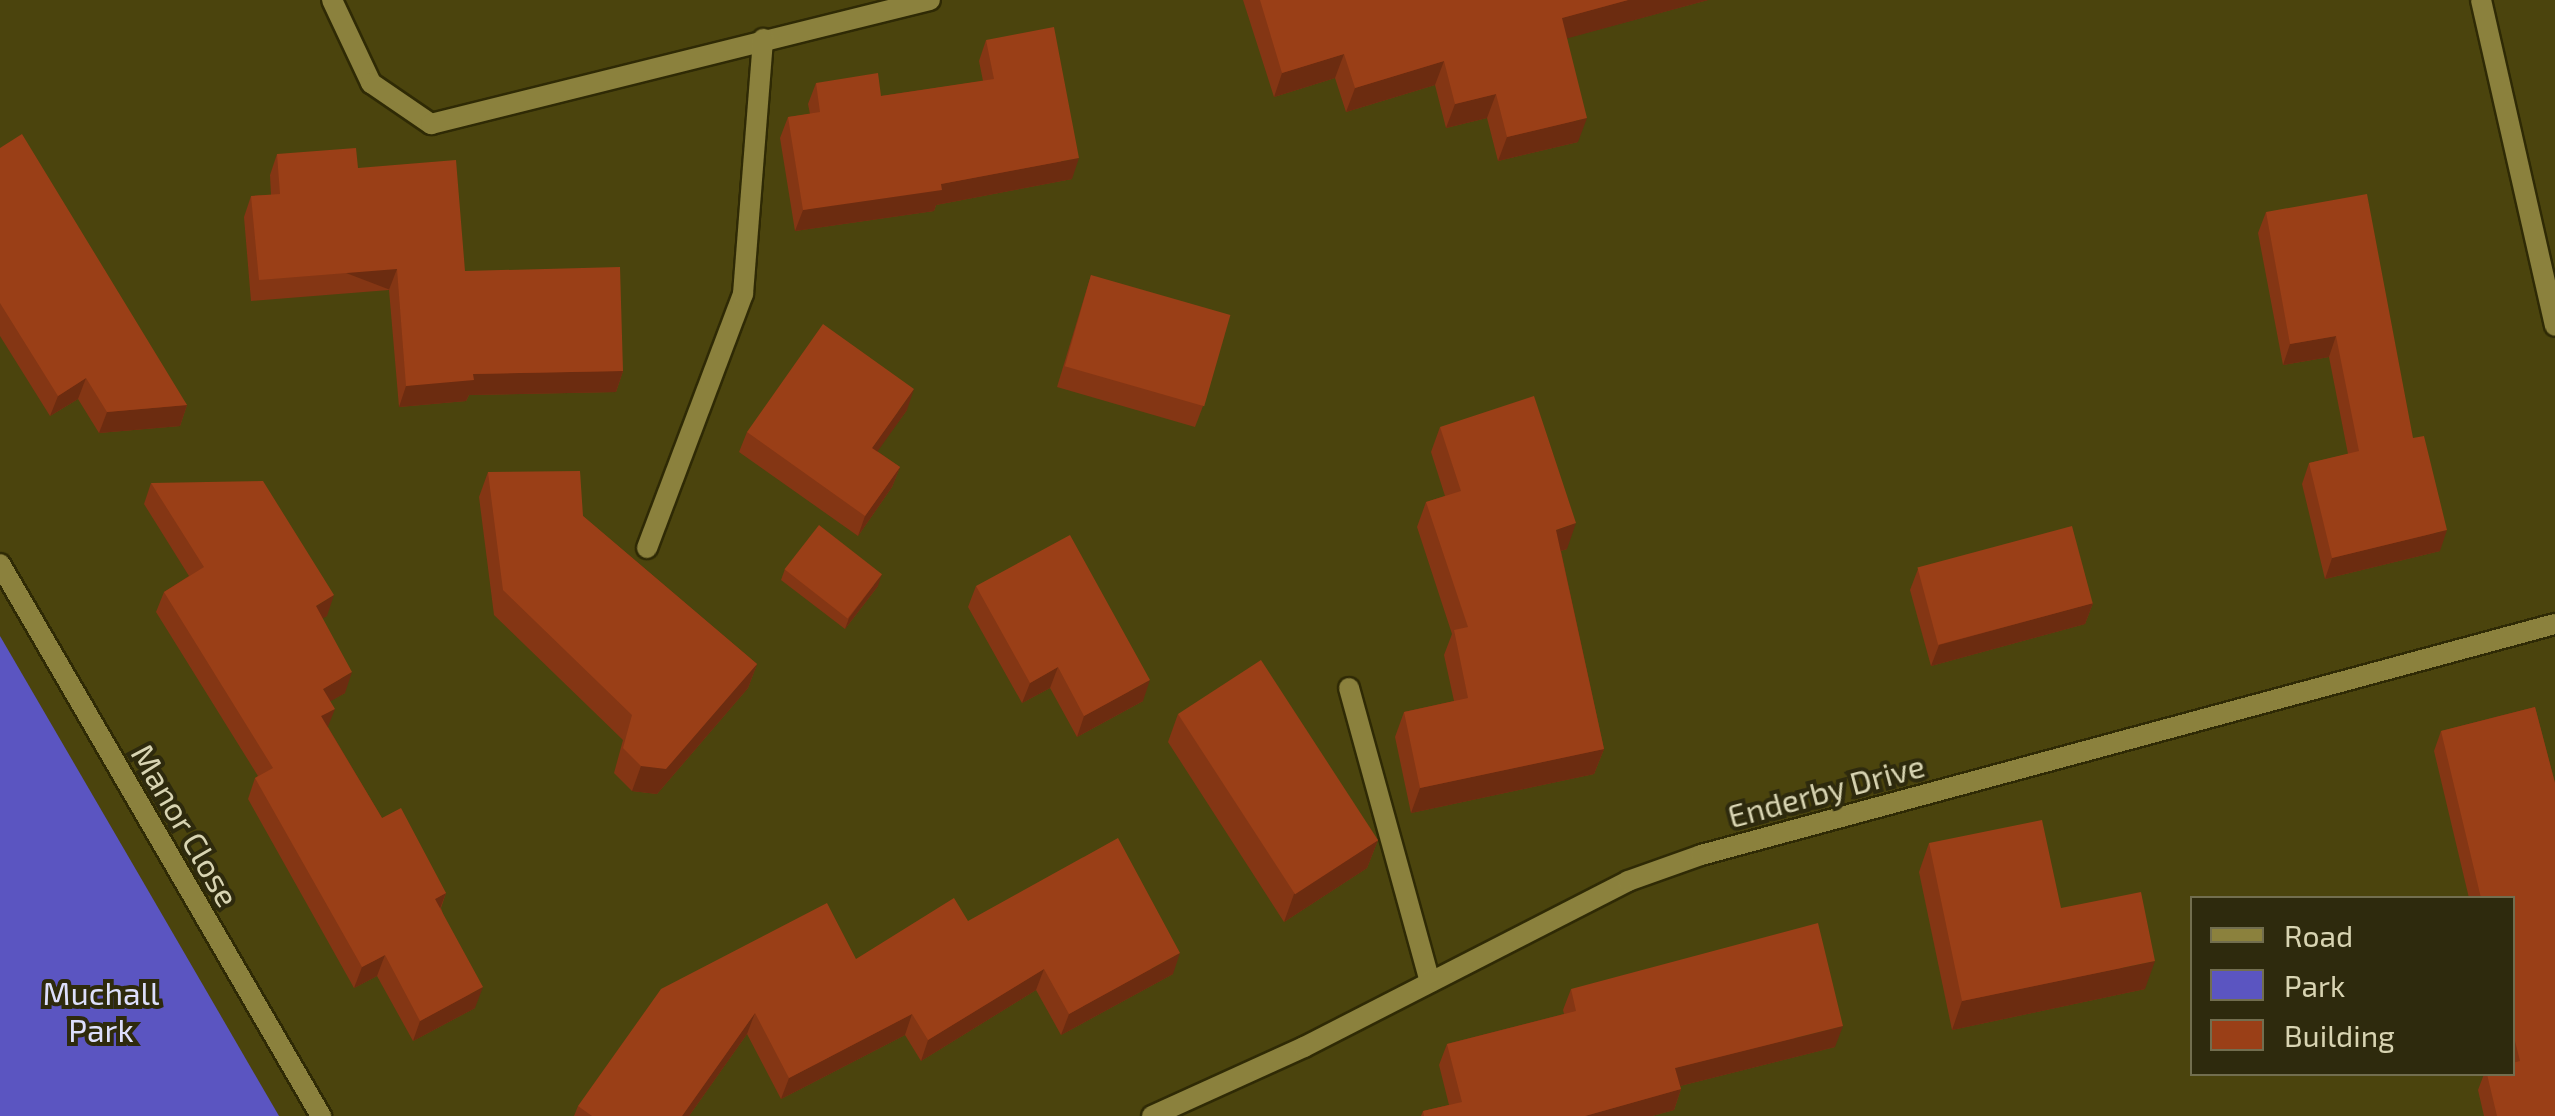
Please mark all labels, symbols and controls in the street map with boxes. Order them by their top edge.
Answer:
street label: Manor Close [124,737,248,913]
street label: Enderby Drive [1723,745,1929,835]
legend [2190,896,2515,1076]
text: Road [2284,917,2353,953]
text: Park [2284,967,2345,1003]
park label: Muchall Park [42,974,160,1049]
text: Building [2284,1017,2395,1053]

